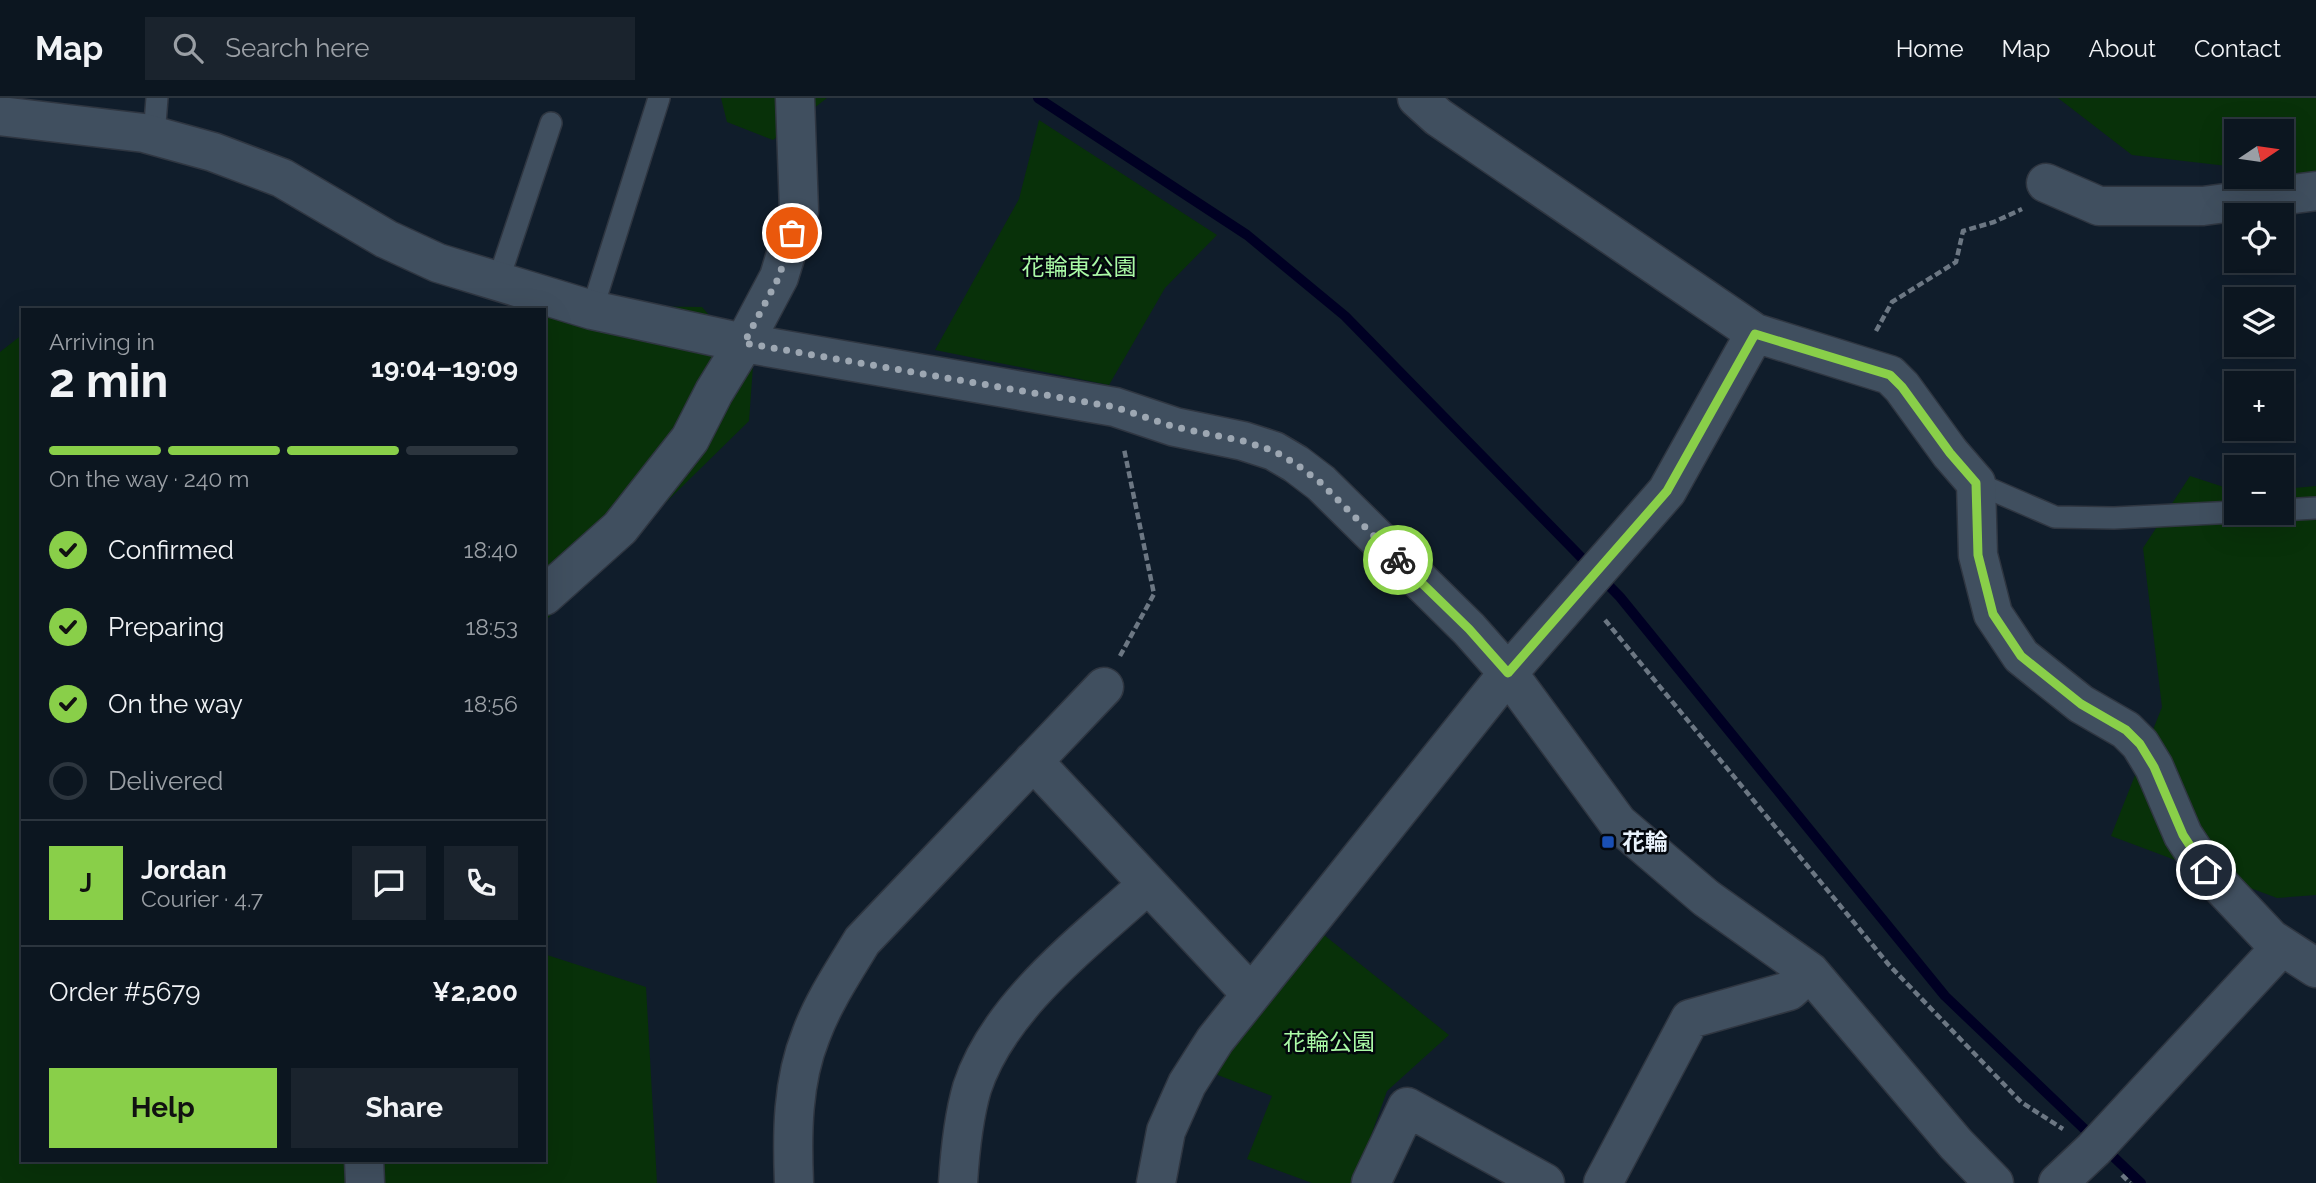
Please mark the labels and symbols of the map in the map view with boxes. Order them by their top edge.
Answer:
north arrow [2224,119,2294,189]
pin [762,203,822,263]
park label: 花輪東公園 [1022,253,1137,280]
courier [1363,525,1433,595]
place label: 花輪 [1622,828,1668,855]
marker: 花輪 [1600,834,1616,850]
pin [2176,840,2236,900]
park label: 花輪公園 [1283,1028,1375,1055]

